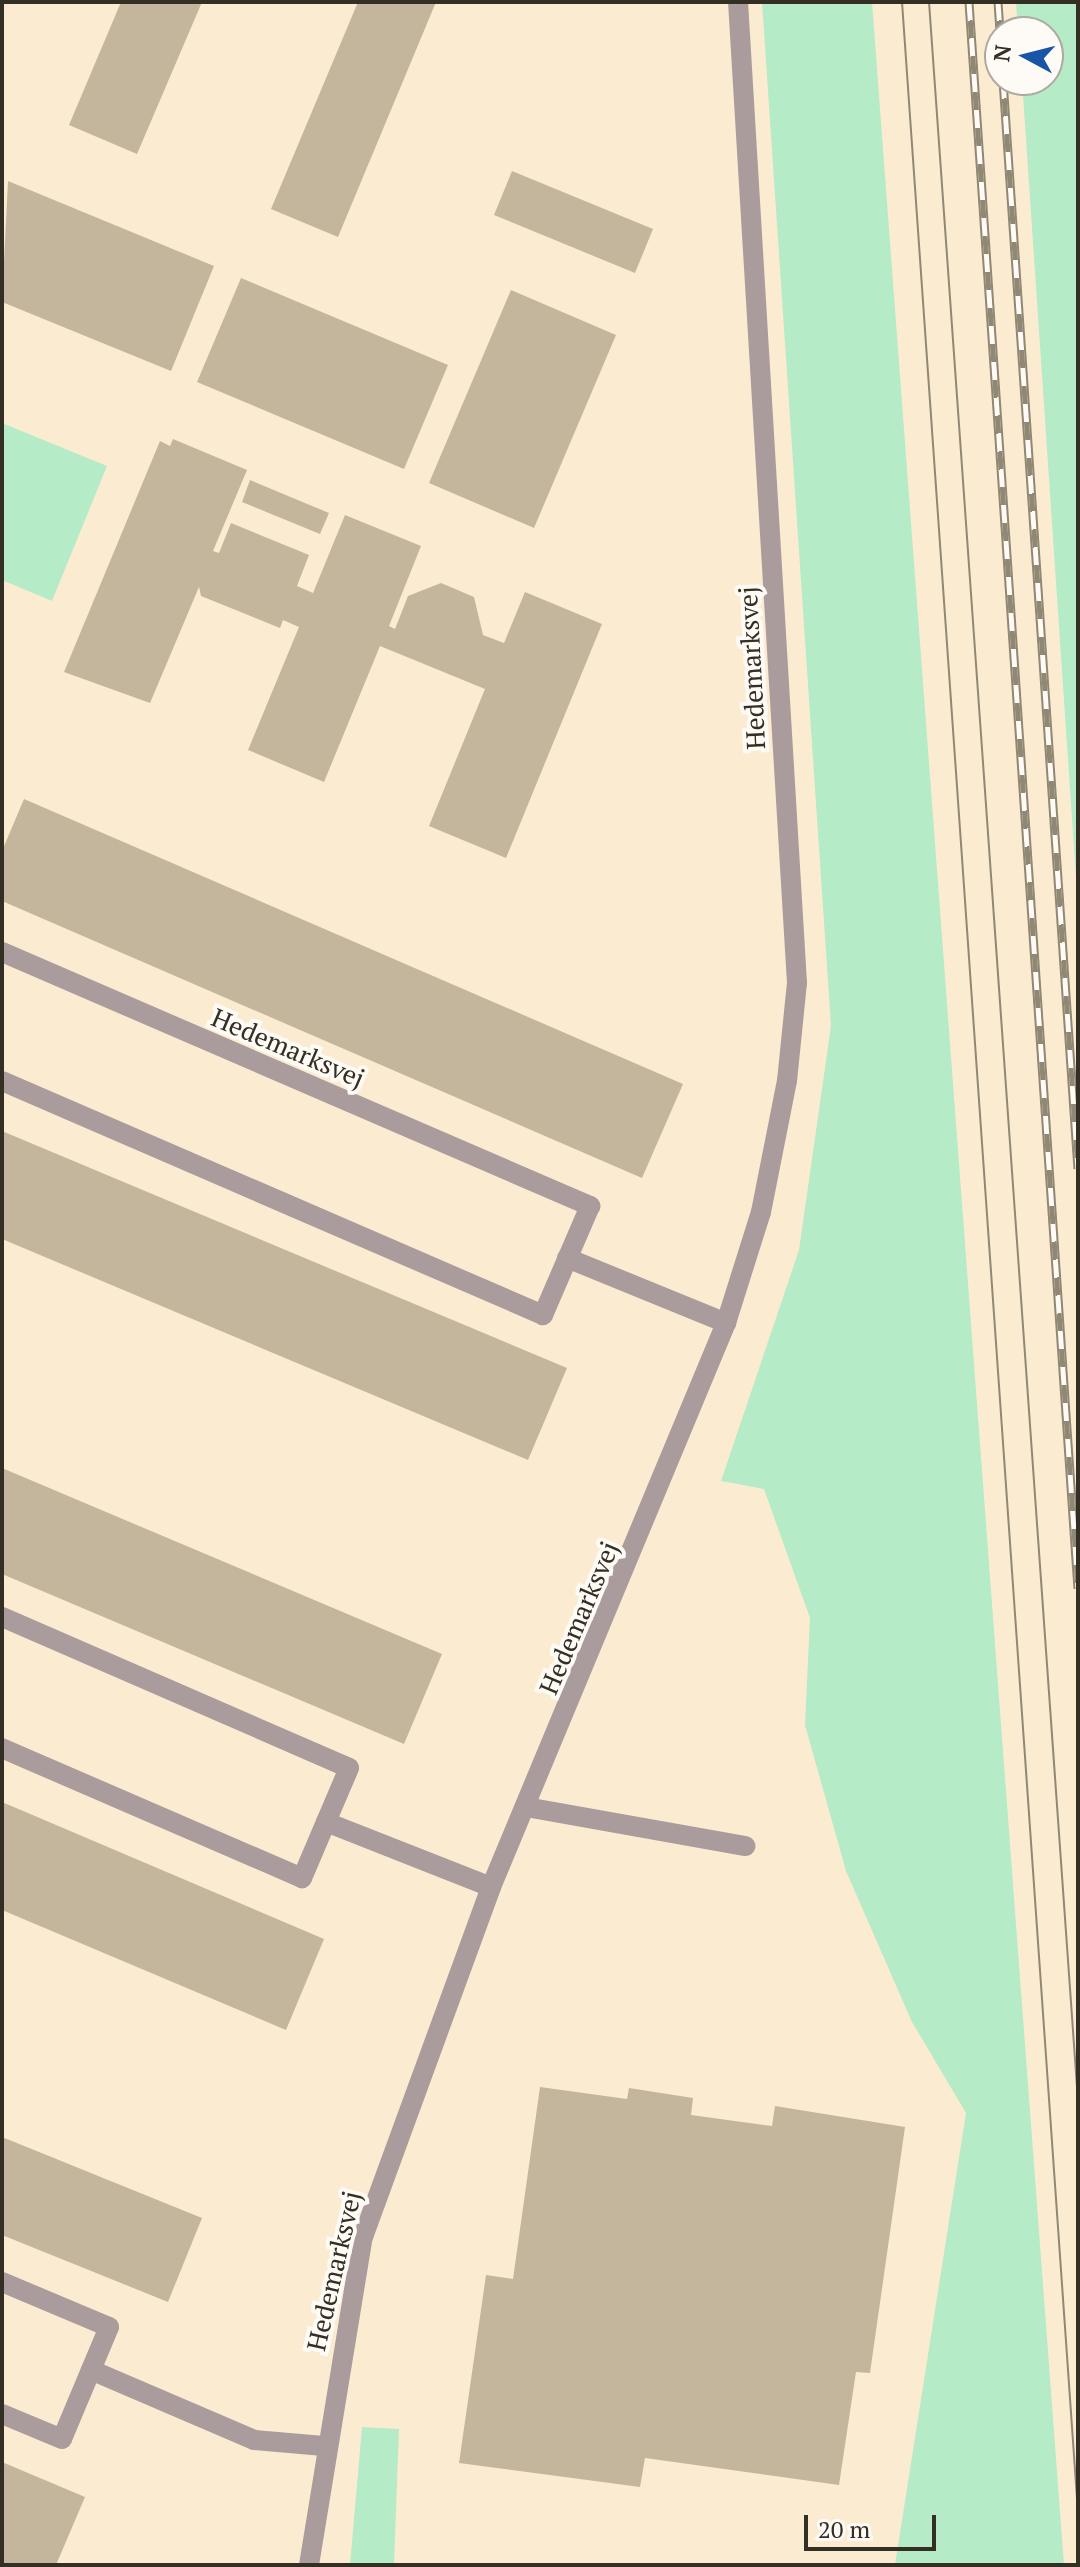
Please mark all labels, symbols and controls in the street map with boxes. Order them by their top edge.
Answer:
north arrow [984,16,1064,96]
text: N [986,43,1017,63]
street label: Hedemarksvej [732,586,772,750]
street label: Hedemarksvej [207,1002,369,1094]
street label: Hedemarksvej [533,1537,625,1699]
street label: Hedemarksvej [300,2188,368,2354]
scale bar [808,2499,940,2549]
text: 20 m [818,2513,870,2545]

